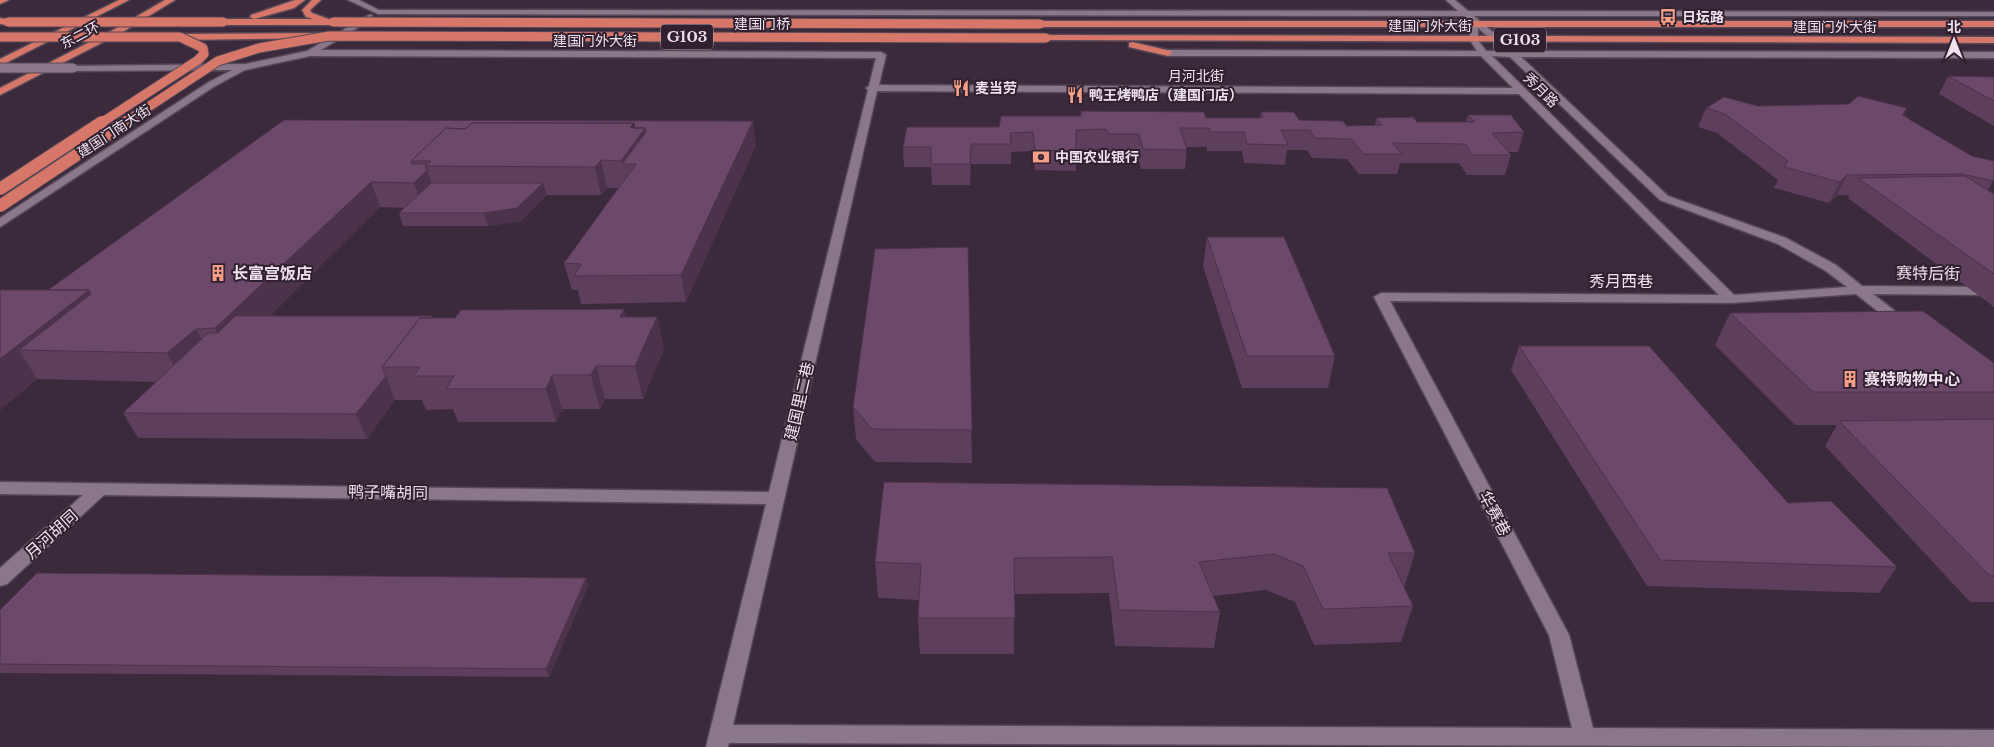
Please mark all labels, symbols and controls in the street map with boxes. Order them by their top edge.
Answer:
bus stop icon: 日坛路 [1658,7,1678,27]
place label: 日坛路 [1682,8,1724,26]
street label: 建国门桥 [734,15,790,33]
north arrow [1929,15,1979,65]
street label: 东二环 [57,17,103,53]
street label: 建国门外大街 [1388,17,1472,35]
street label: 建国门外大街 [1793,18,1877,36]
text: 北 [1947,18,1961,36]
road number: G103 [661,24,713,50]
road number: G103 [1494,28,1546,52]
street label: 建国门外大街 [553,32,637,50]
street label: 月河北街 [1168,67,1224,85]
street label: 秀月路 [1520,69,1562,111]
restaurant icon: 麦当劳 [951,78,971,98]
place label: 麦当劳 [975,79,1017,97]
restaurant icon: 鸭王烤鸭店（建国门店） [1065,85,1085,105]
place label: 鸭王烤鸭店（建国门店） [1089,86,1243,104]
street label: 建国门南大街 [74,101,154,161]
bank icon: 中国农业银行 [1031,147,1051,167]
place label: 中国农业银行 [1055,148,1139,166]
street label: 赛特后街 [1896,262,1960,284]
building icon: 长富宫饭店 [208,263,228,283]
place label: 长富宫饭店 [232,263,312,283]
street label: 秀月西巷 [1589,271,1653,291]
street label: 建国里二巷 [780,360,818,442]
building icon: 赛特购物中心 [1840,369,1860,389]
place label: 赛特购物中心 [1864,369,1960,389]
street label: 鸭子嘴胡同 [348,481,428,503]
street label: 华赛巷 [1475,487,1515,539]
street label: 月河胡同 [21,505,81,563]

